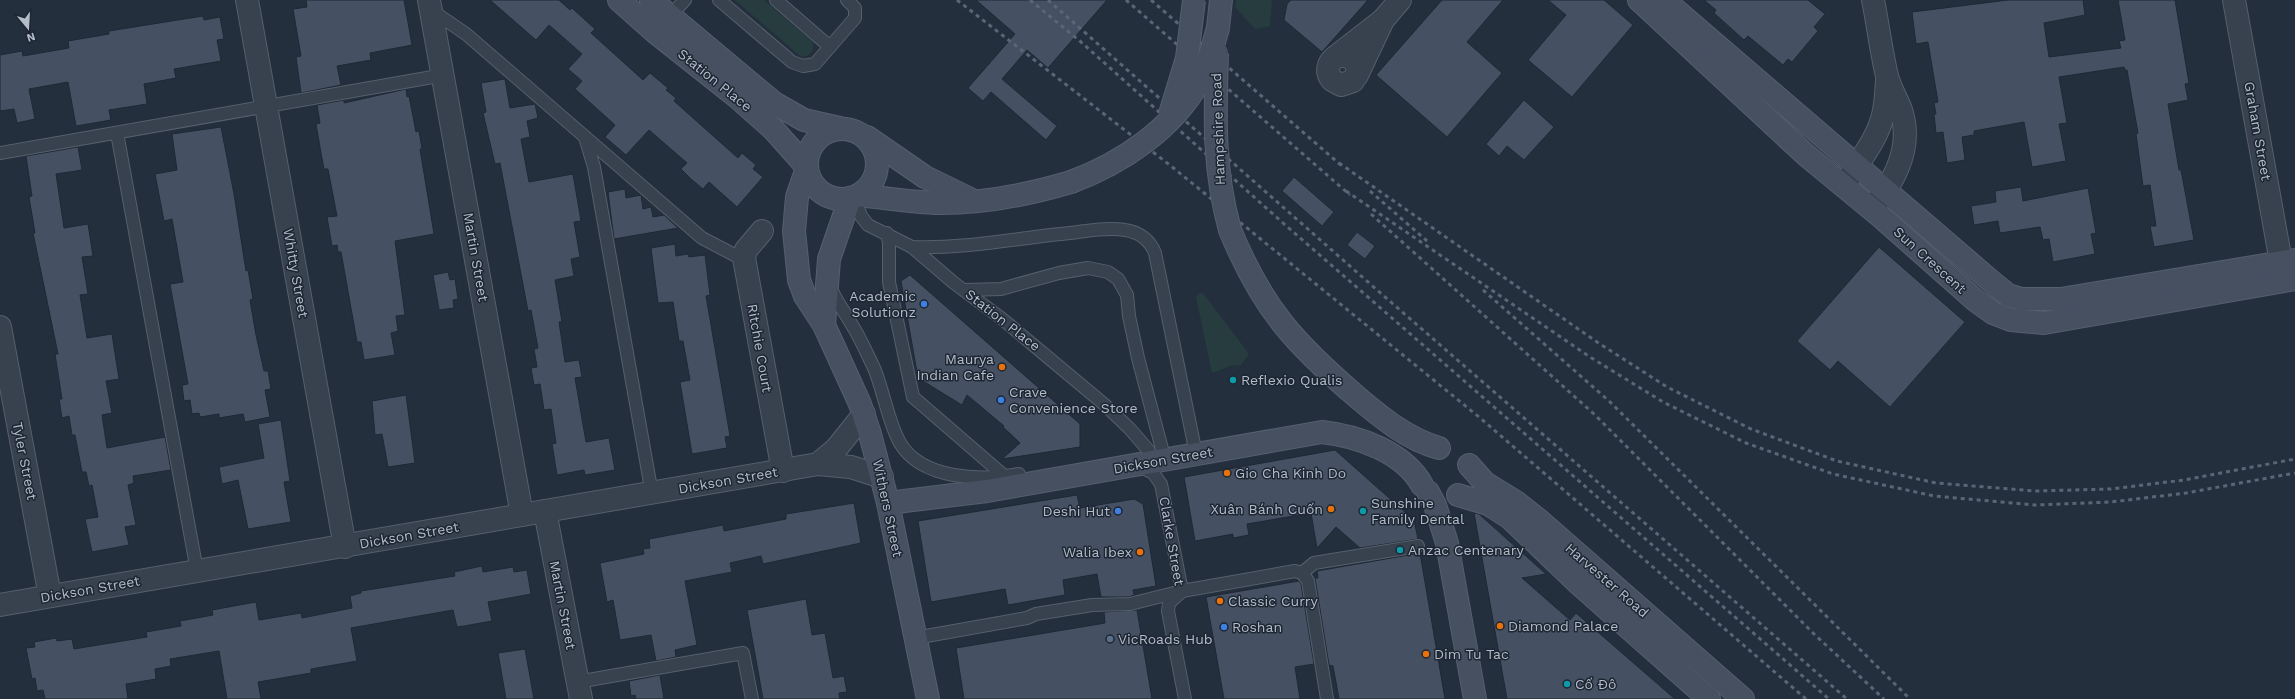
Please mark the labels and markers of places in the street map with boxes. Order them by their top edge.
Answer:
place label: Academic Solutionz [849,288,916,320]
marker: Academic Solutionz [919,299,929,309]
place label: Maurya Indian Cafe [917,351,994,383]
marker: Maurya Indian Cafe [997,362,1007,372]
place label: Reflexio Qualis [1241,372,1342,388]
marker: Reflexio Qualis [1228,375,1238,385]
place label: Crave Convenience Store [1009,384,1137,416]
marker: Crave Convenience Store [996,395,1006,405]
place label: Gio Cha Kinh Do [1235,465,1346,481]
marker: Gio Cha Kinh Do [1222,468,1232,478]
place label: Sunshine Family Dental [1371,495,1465,527]
place label: Xuân Bánh Cuốn [1210,501,1323,517]
place label: Deshi Hut [1043,503,1110,519]
marker: Xuân Bánh Cuốn [1326,504,1336,514]
marker: Deshi Hut [1113,506,1123,516]
marker: Sunshine Family Dental [1358,506,1368,516]
place label: Anzac Centenary [1408,542,1524,558]
place label: Walia Ibex [1063,544,1132,560]
marker: Anzac Centenary [1395,545,1405,555]
marker: Walia Ibex [1135,547,1145,557]
place label: Classic Curry [1228,593,1319,609]
marker: Classic Curry [1215,596,1225,606]
place label: Diamond Palace [1508,618,1618,634]
place label: Roshan [1232,619,1282,635]
marker: Diamond Palace [1495,621,1505,631]
marker: Roshan [1219,622,1229,632]
place label: VicRoads Hub [1118,631,1213,647]
marker: VicRoads Hub [1105,634,1115,644]
place label: Dim Tu Tac [1434,646,1509,662]
marker: Dim Tu Tac [1421,649,1431,659]
place label: Cố Đô [1575,676,1617,692]
marker: Cố Đô [1562,679,1572,689]

